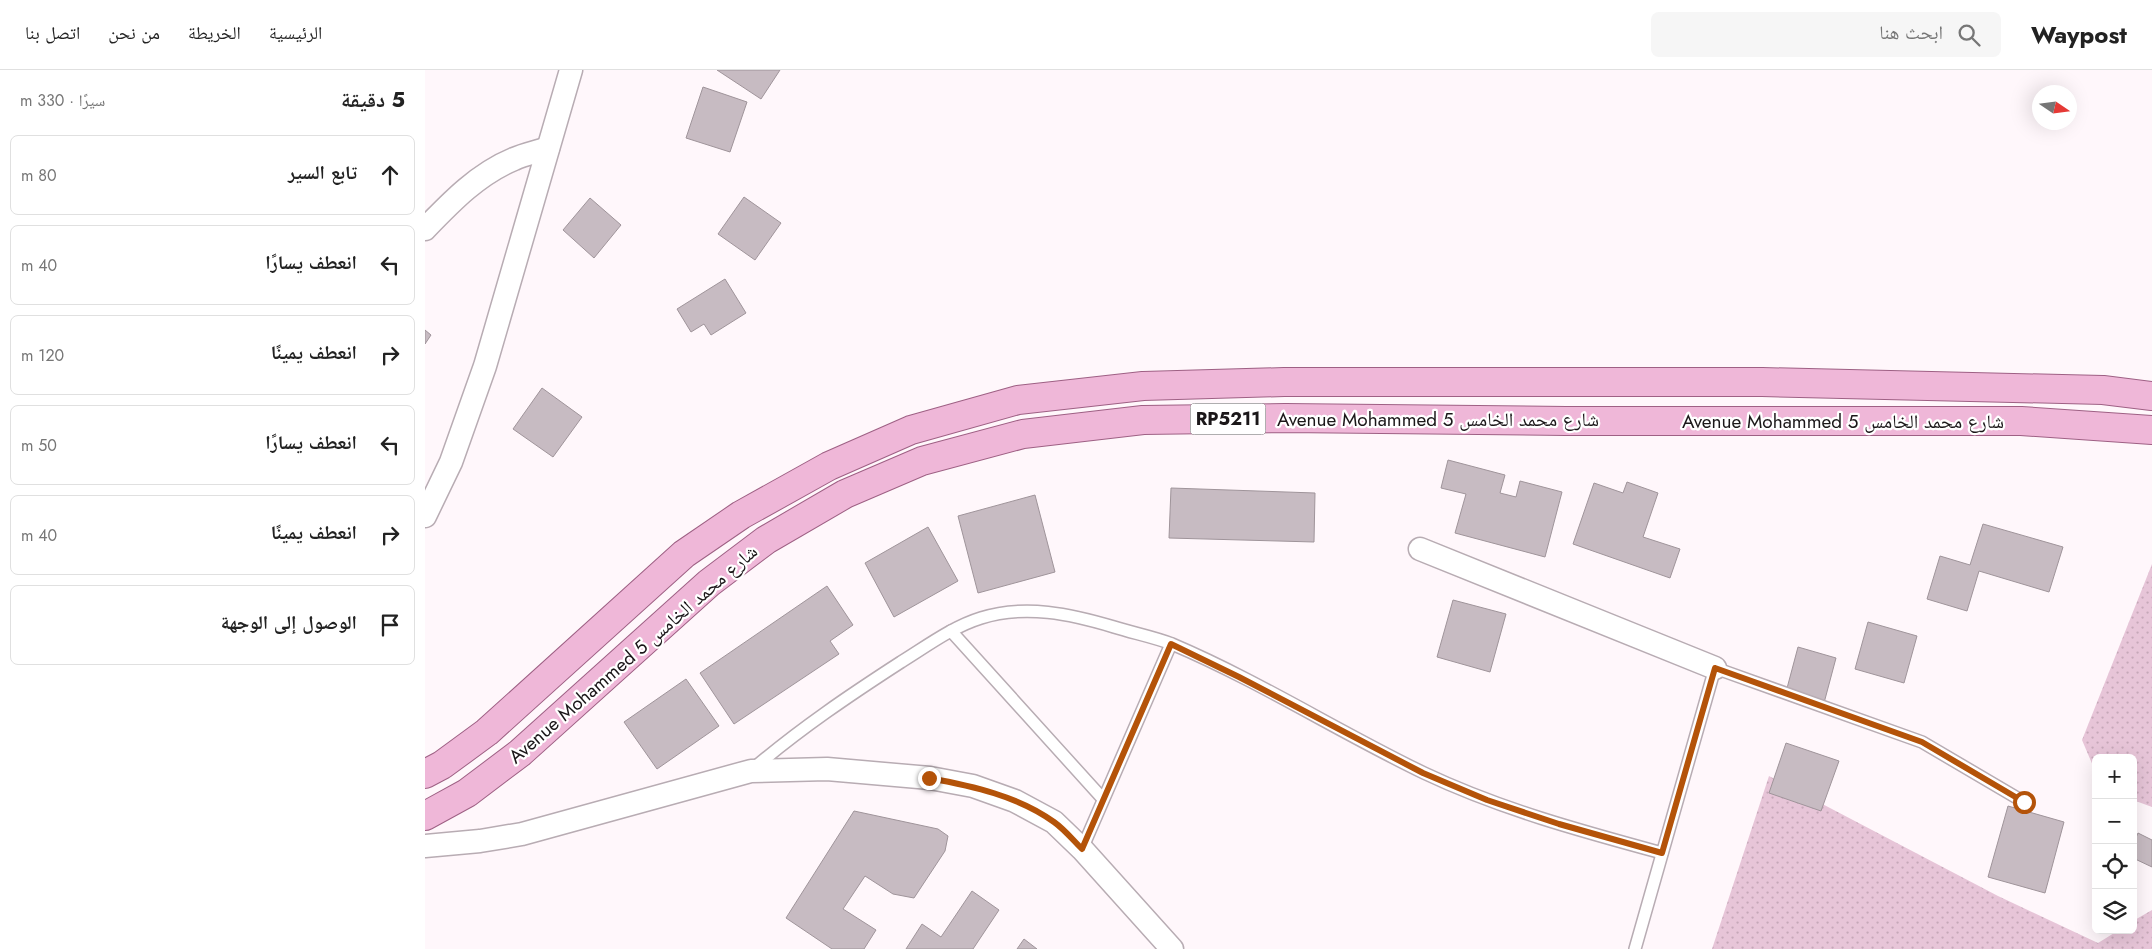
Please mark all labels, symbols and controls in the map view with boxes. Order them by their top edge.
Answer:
search box [1651,12,2001,57]
text: Waypost [2031,17,2127,52]
text: ابحث هنا [1879,19,1943,46]
text: اتصل بنا [25,20,80,46]
text: من نحن [108,20,160,46]
text: الخريطة [188,20,241,46]
text: الرئيسية [269,20,322,46]
icon: search [1955,21,1983,49]
text: 5 دقيقة [341,85,405,115]
north arrow [2032,85,2077,130]
text: سيرًا · 330 m [20,89,105,112]
text: تابع السير [288,159,357,186]
icon: ahead [376,161,404,189]
text: 80 m [21,164,57,187]
text: انعطف يسارًا [265,249,357,276]
icon: left [376,251,404,279]
text: 40 m [21,254,57,277]
text: انعطف يمينًا [271,339,357,366]
icon: right [376,341,404,369]
text: 120 m [21,344,64,367]
road number: RP5211 [1191,404,1265,434]
street label: Avenue Mohammed 5 شارع محمد الخامس [1277,406,1599,433]
street label: Avenue Mohammed 5 شارع محمد الخامس [1682,408,2004,435]
text: انعطف يسارًا [265,429,357,456]
icon: left [376,431,404,459]
text: 50 m [21,434,57,457]
text: انعطف يمينًا [271,519,357,546]
icon: right [376,521,404,549]
text: 40 m [21,524,57,547]
street label: Avenue Mohammed 5 شارع محمد الخامس [503,538,763,770]
text: الوصول إلى الوجهة [221,609,357,636]
icon: arrive [376,611,404,639]
map controls [2092,754,2137,934]
button: + [2092,754,2137,799]
route end [918,767,941,790]
route start [2013,791,2036,814]
button: − [2092,799,2137,844]
button: locate [2092,844,2137,889]
button: layers [2092,889,2137,934]

